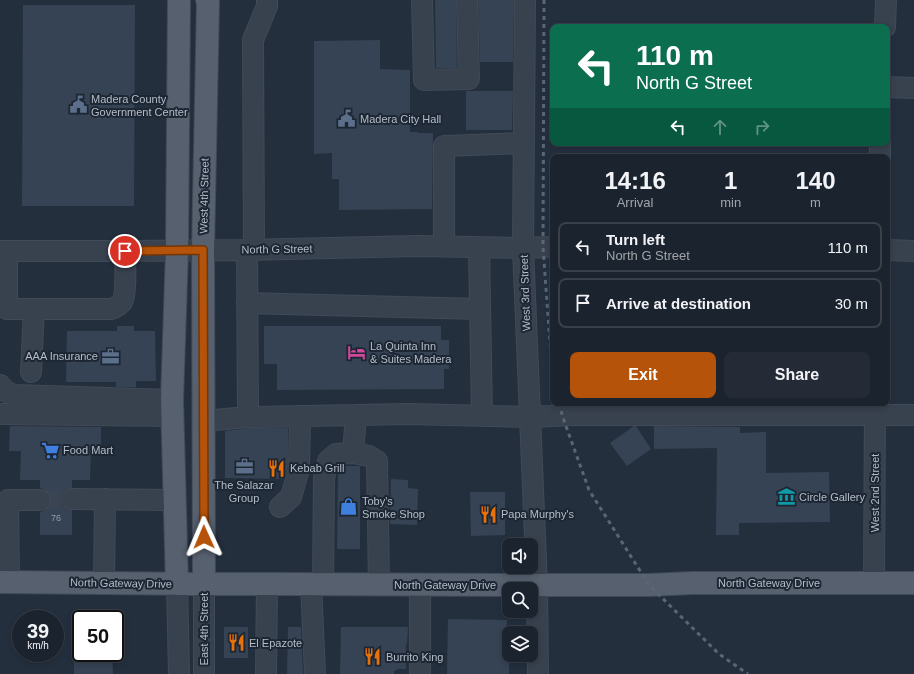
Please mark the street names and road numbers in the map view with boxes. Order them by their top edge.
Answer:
street label: West 4th Street [197,158,211,234]
street label: North G Street [241,242,313,256]
street label: West 3rd Street [518,255,532,331]
street label: West 2nd Street [869,454,881,532]
street label: North Gateway Drive [70,576,172,590]
street label: North Gateway Drive [718,577,820,589]
street label: North Gateway Drive [394,579,496,591]
street label: East 4th Street [198,593,210,665]

